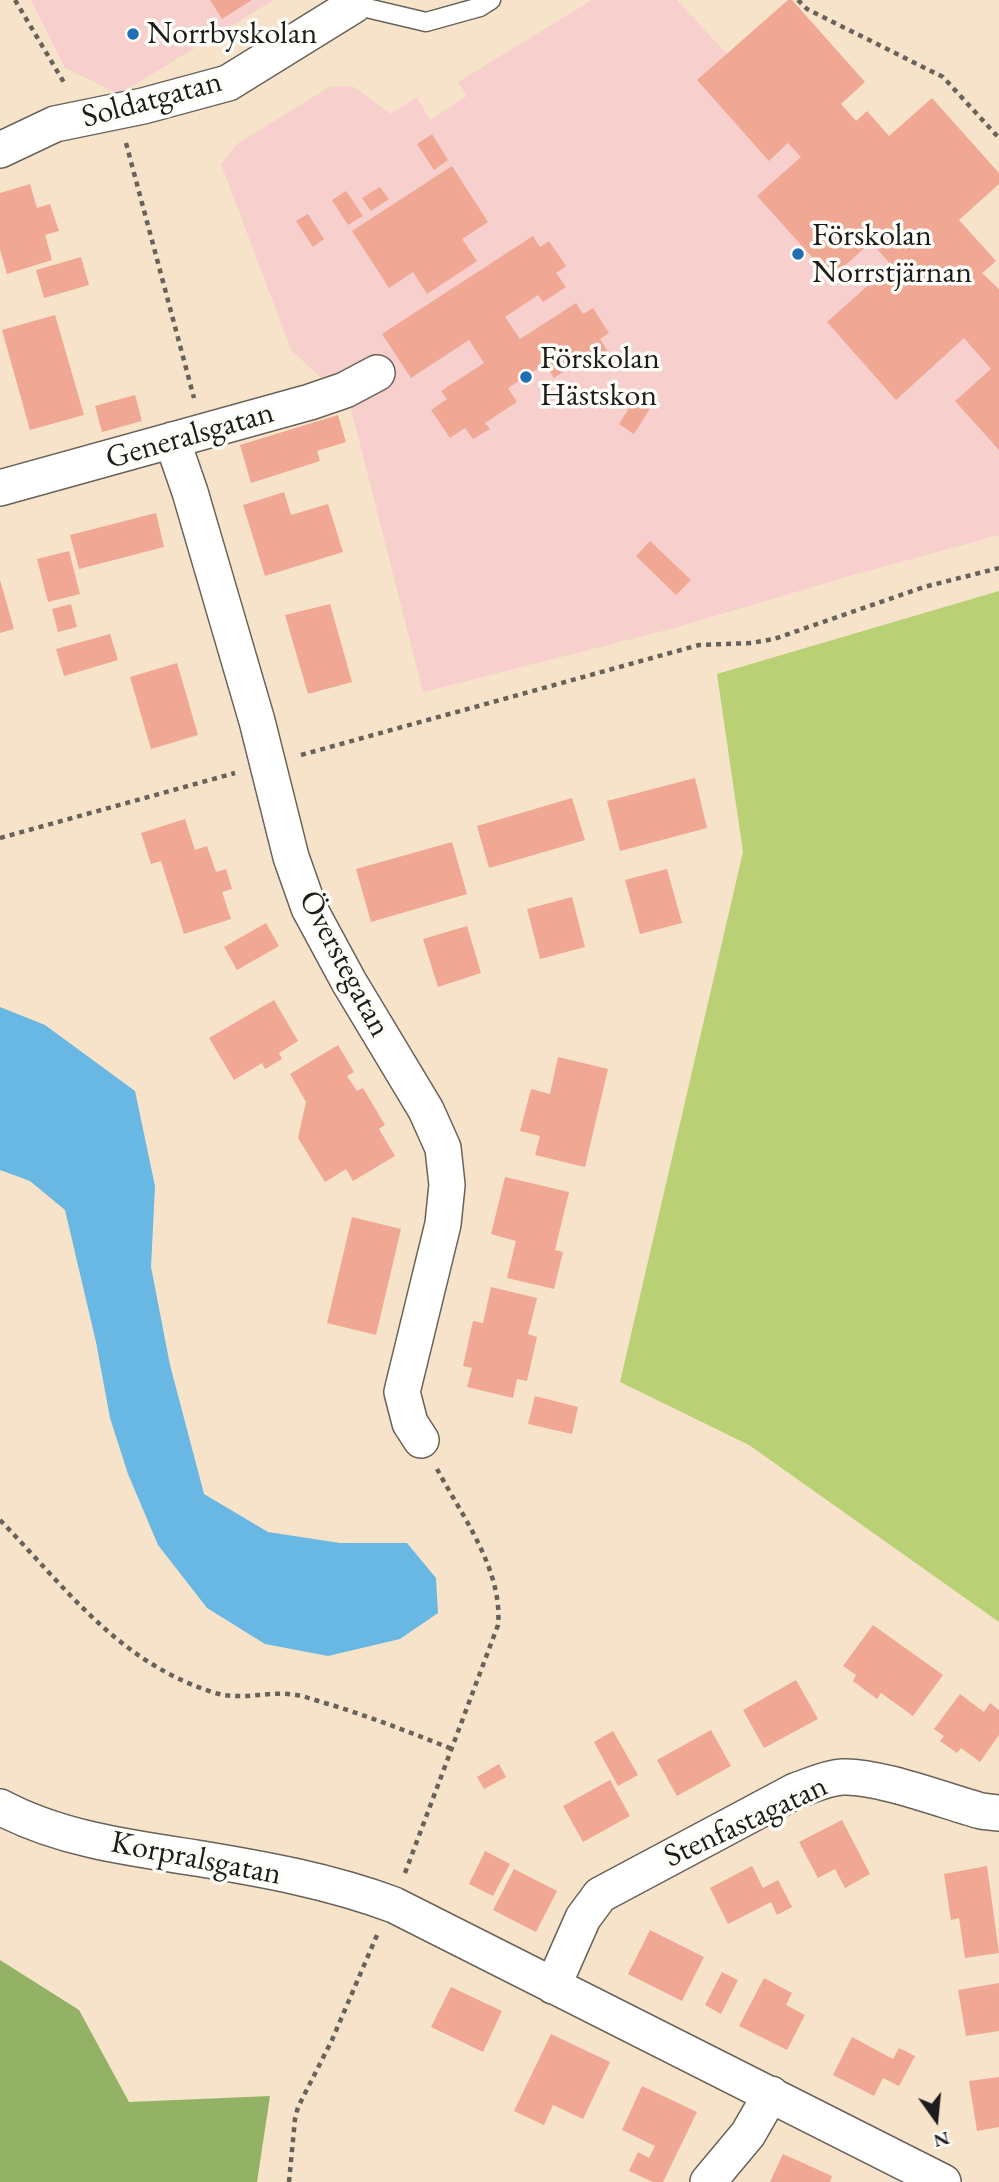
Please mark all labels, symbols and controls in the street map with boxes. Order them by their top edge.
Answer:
place label: Norrbyskolan [147,15,317,53]
marker: Norrbyskolan [125,26,141,42]
street label: Soldatgatan [78,63,226,137]
place label: Förskolan Norrstjärnan [812,217,972,292]
marker: Förskolan Norrstjärnan [790,246,806,262]
place label: Förskolan Hästskon [540,340,660,415]
marker: Förskolan Hästskon [518,369,534,385]
street label: Generalsgatan [102,394,278,478]
street label: Överstegatan [289,884,399,1044]
street label: Stenfastagatan [658,1767,834,1877]
street label: Korpralsgatan [108,1824,284,1894]
north arrow [901,2084,971,2154]
text: N [931,2126,952,2154]

